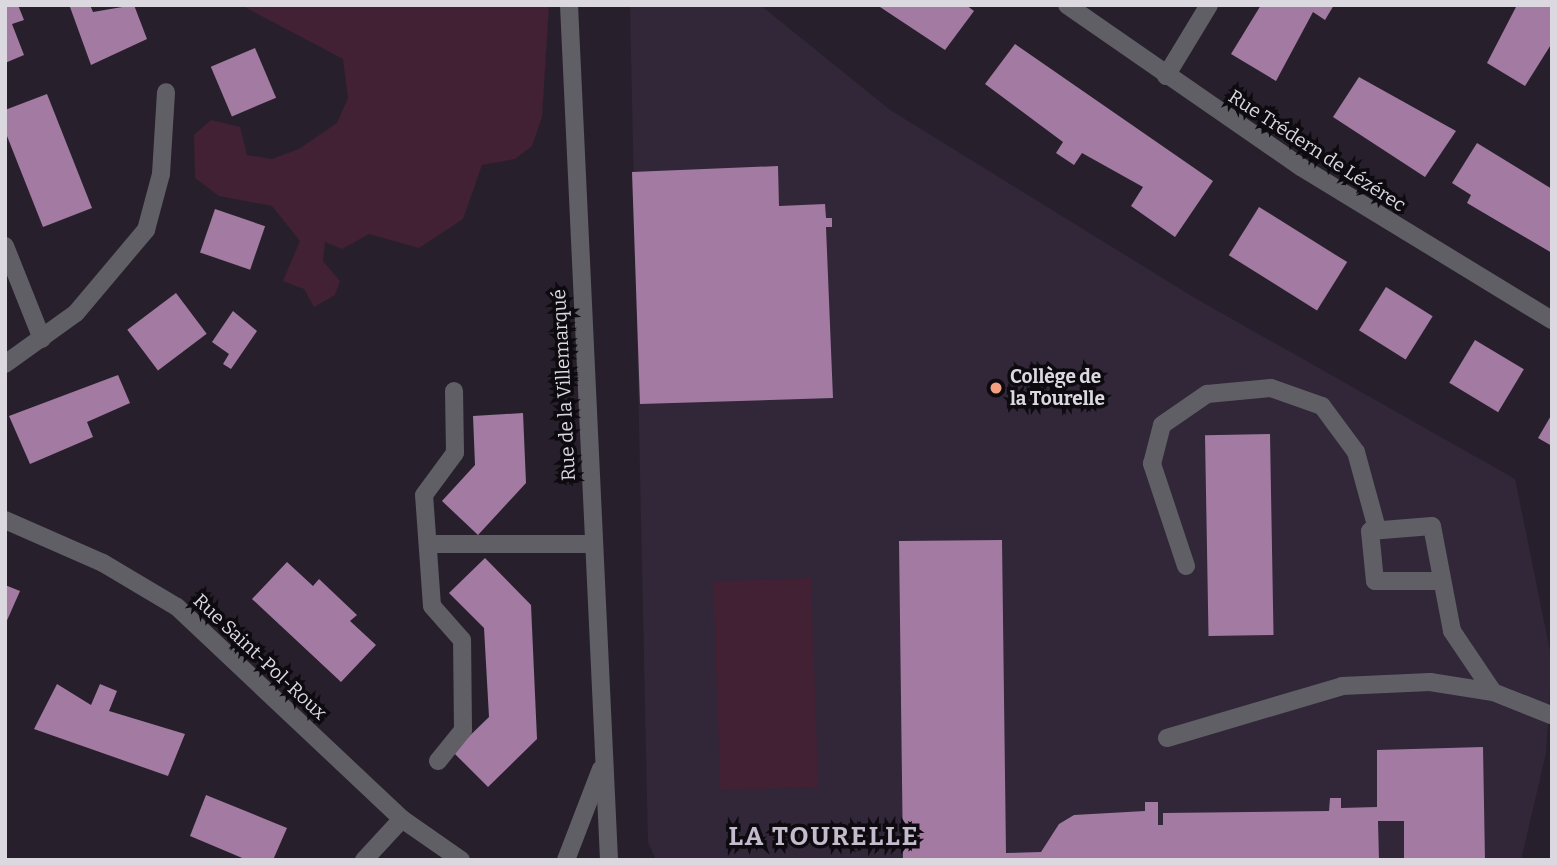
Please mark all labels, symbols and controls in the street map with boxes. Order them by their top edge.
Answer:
street label: Rue Trédern de Lézérec [1224,85,1410,217]
street label: Rue de la Villemarqué [548,289,580,481]
place label: Collège de la Tourelle [1010,366,1105,410]
marker: Collège de la Tourelle [988,380,1004,396]
street label: Rue Saint-Pol-Roux [189,589,331,725]
district label: LA TOURELLE [730,821,918,853]

